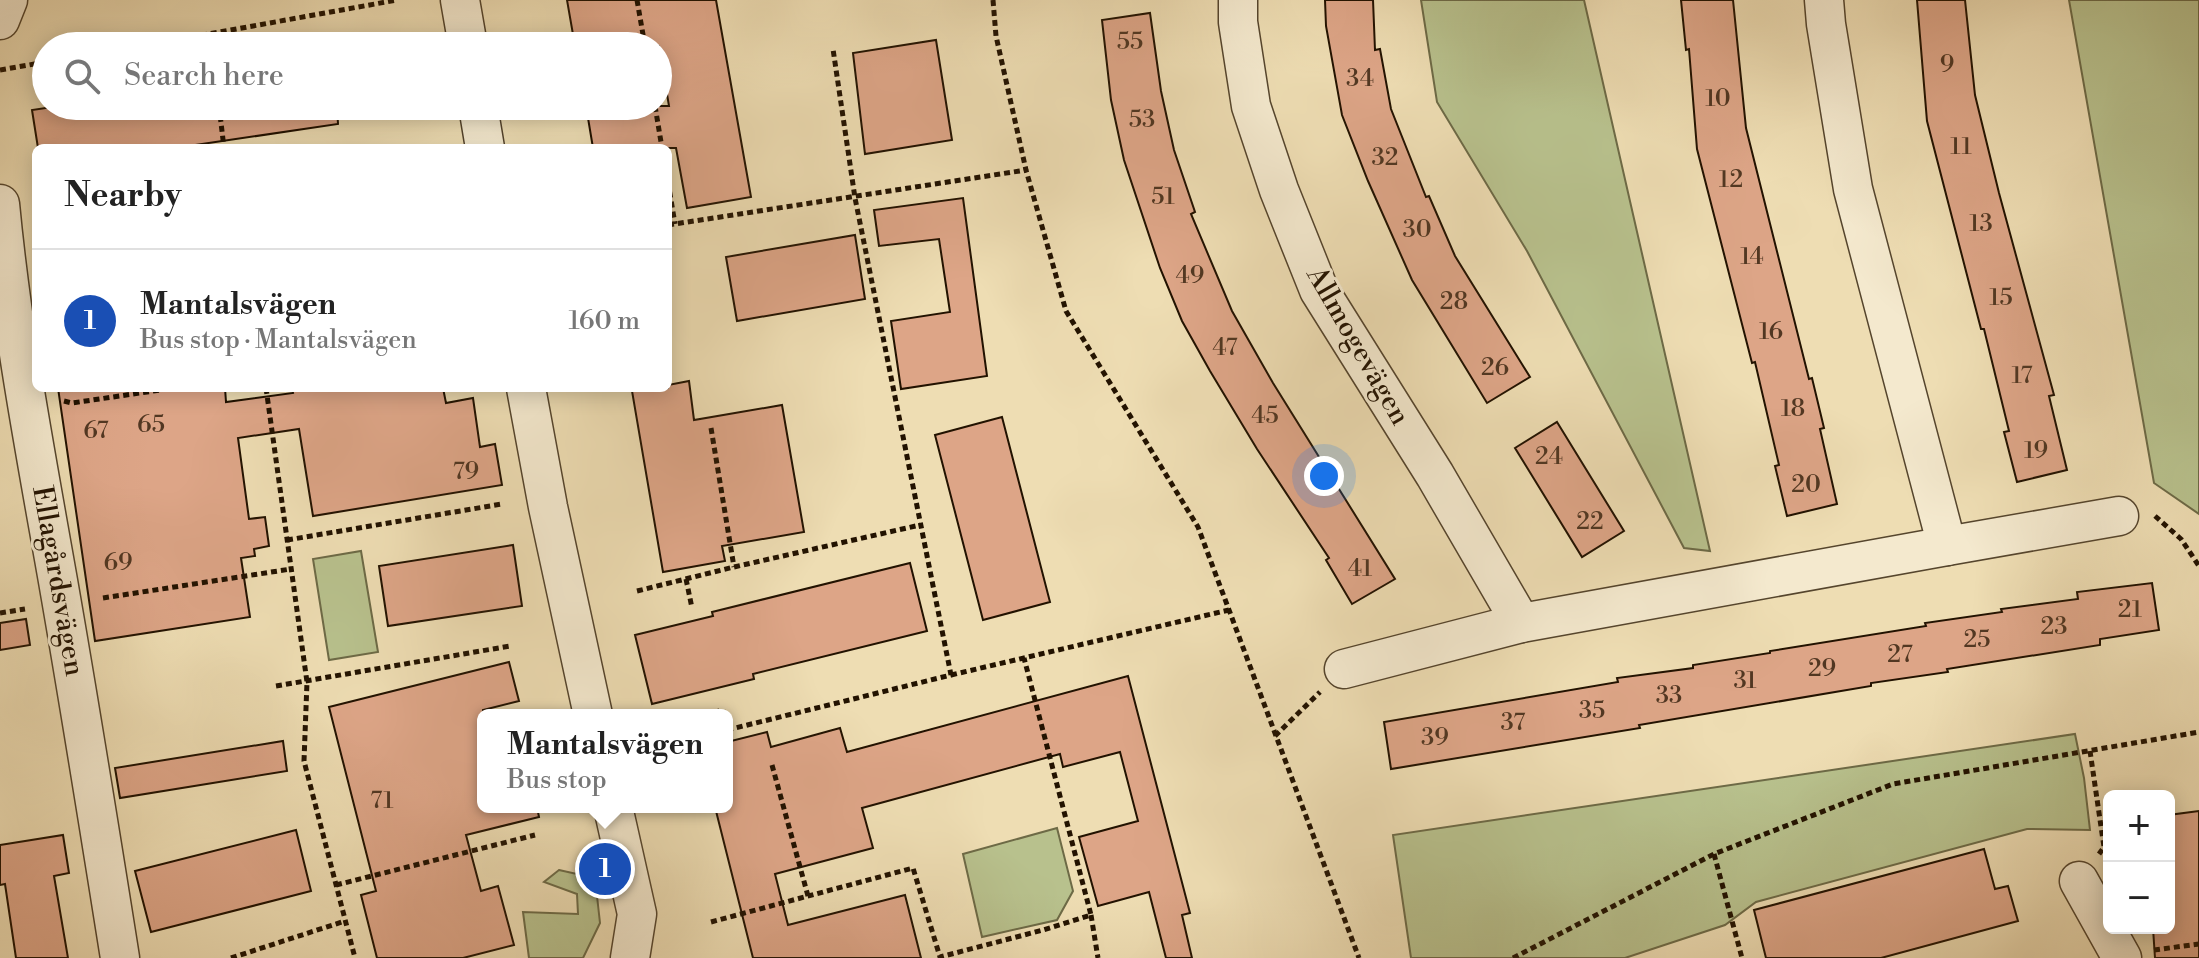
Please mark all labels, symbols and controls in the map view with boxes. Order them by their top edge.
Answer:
house number: 55 [1117,27,1143,57]
search box [32,32,672,120]
house number: 9 [1940,50,1954,80]
icon: search [60,54,104,98]
text: Search here [124,57,284,95]
house number: 34 [1346,64,1374,94]
house number: 10 [1705,84,1731,114]
house number: 53 [1129,105,1155,135]
house number: 11 [1950,132,1972,162]
house number: 32 [1372,143,1398,173]
house number: 12 [1719,165,1743,195]
text: Nearby [64,175,182,217]
house number: 51 [1151,182,1175,212]
house number: 13 [1969,209,1993,239]
house number: 30 [1402,215,1432,245]
house number: 14 [1740,242,1764,272]
street label: Allmogevägen [1298,260,1418,432]
house number: 49 [1176,261,1204,291]
house number: 15 [1989,283,2013,313]
text: Mantalsvägen [140,286,336,324]
house number: 28 [1440,287,1468,317]
text: 1 [84,305,96,337]
text: 160 m [569,305,640,337]
house number: 16 [1759,317,1783,347]
text: Bus stop · Mantalsvägen [140,324,417,356]
house number: 47 [1212,333,1238,363]
house number: 26 [1481,353,1509,383]
house number: 17 [2011,361,2033,391]
house number: 18 [1781,394,1805,424]
house number: 45 [1251,401,1279,431]
house number: 65 [137,410,165,440]
house number: 67 [83,416,109,446]
house number: 19 [2024,436,2048,466]
house number: 24 [1535,442,1563,472]
your location [1304,456,1344,496]
house number: 79 [453,457,479,487]
house number: 20 [1791,470,1821,500]
street label: Ellagårdsvägen [24,483,92,679]
house number: 22 [1576,507,1604,537]
house number: 69 [103,548,133,578]
house number: 41 [1348,554,1373,584]
house number: 21 [2118,595,2143,625]
house number: 23 [2041,612,2067,642]
house number: 25 [1964,625,1990,655]
house number: 27 [1887,640,1913,670]
house number: 29 [1808,654,1836,684]
house number: 31 [1733,666,1757,696]
house number: 33 [1656,681,1682,711]
house number: 35 [1579,696,1605,726]
house number: 37 [1501,708,1525,738]
popup [477,709,733,813]
house number: 39 [1421,723,1449,753]
text: Mantalsvägen [507,726,703,764]
text: Bus stop [507,764,607,796]
house number: 71 [370,786,394,816]
map controls [2103,790,2175,934]
button: + [2103,790,2175,862]
pin: 1 [579,839,631,899]
button: − [2103,862,2175,934]

